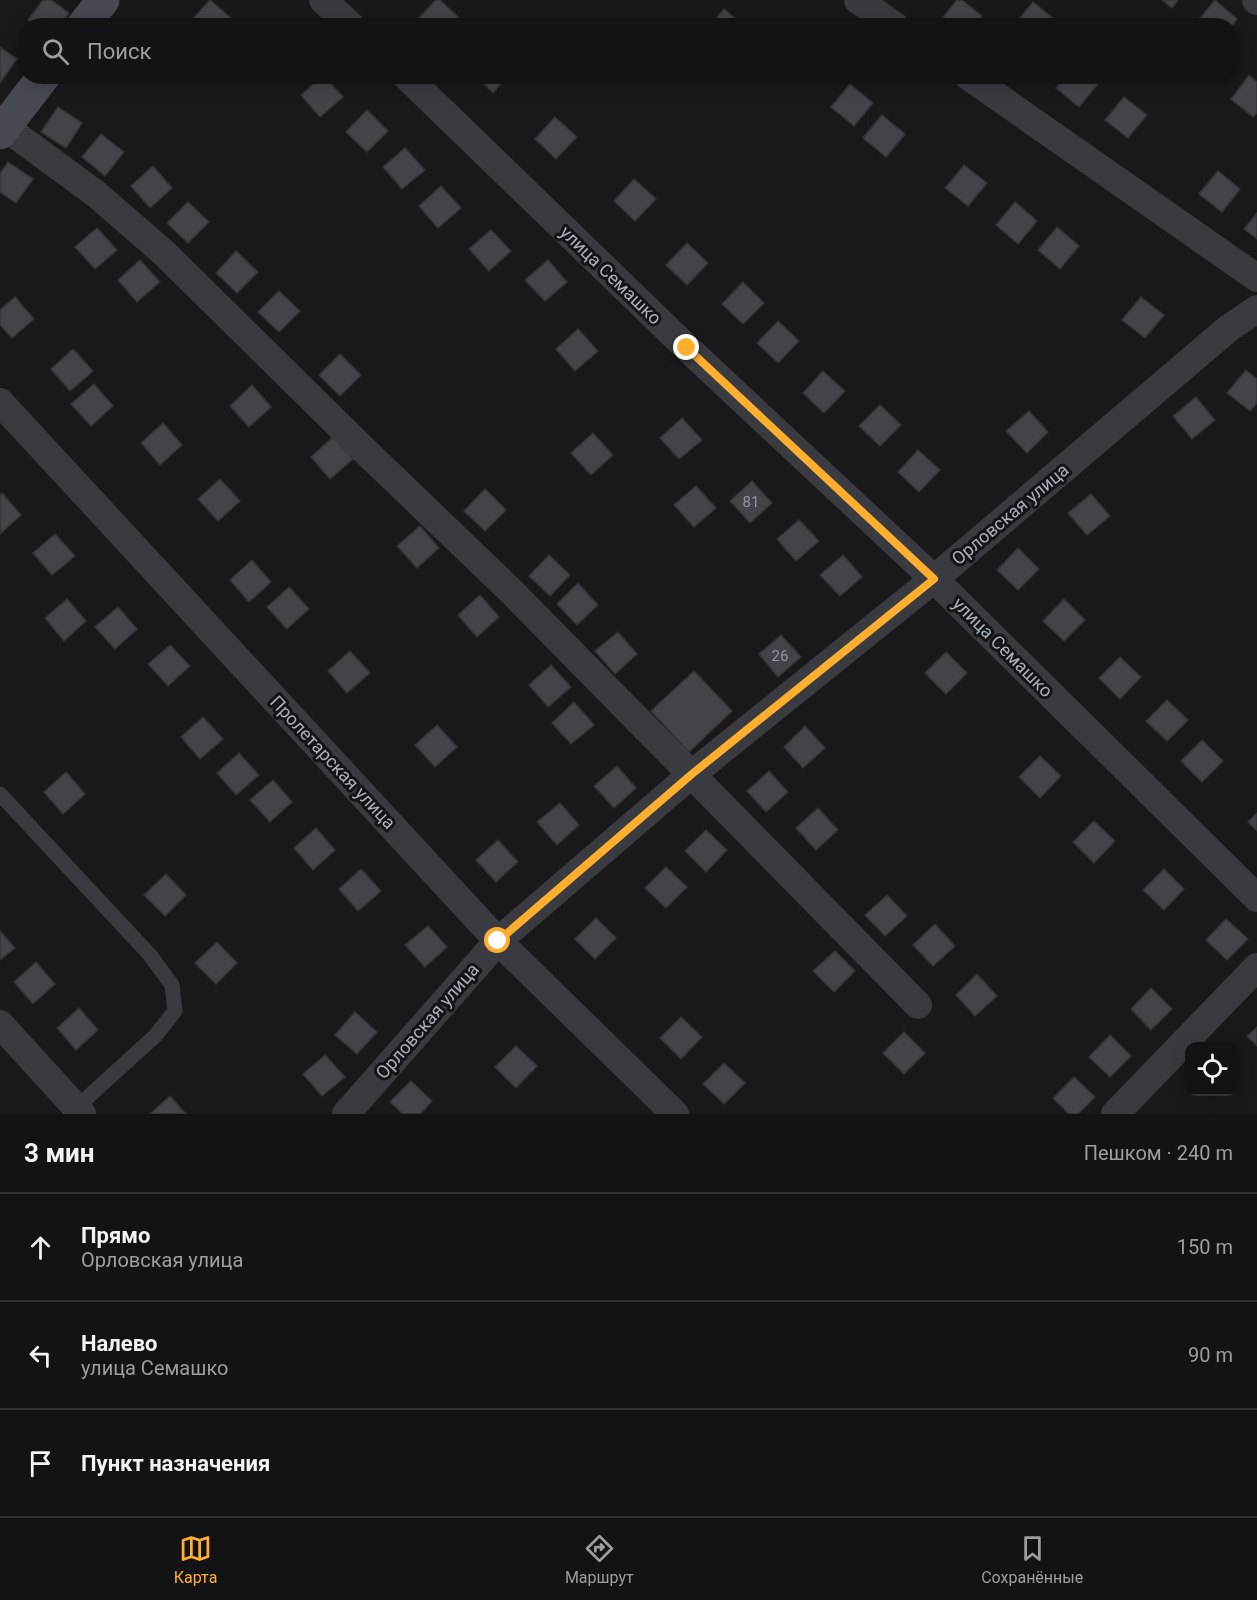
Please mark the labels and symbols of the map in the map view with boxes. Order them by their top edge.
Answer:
street label: улица Семашко [556,221,666,329]
route end [673,334,699,360]
street label: Орловская улица [947,459,1073,569]
house number: 81 [743,493,759,511]
street label: улица Семашко [949,593,1057,701]
house number: 26 [772,647,788,665]
street label: Пролетарская улица [266,691,400,833]
route start [484,927,510,953]
street label: Орловская улица [371,959,483,1083]

